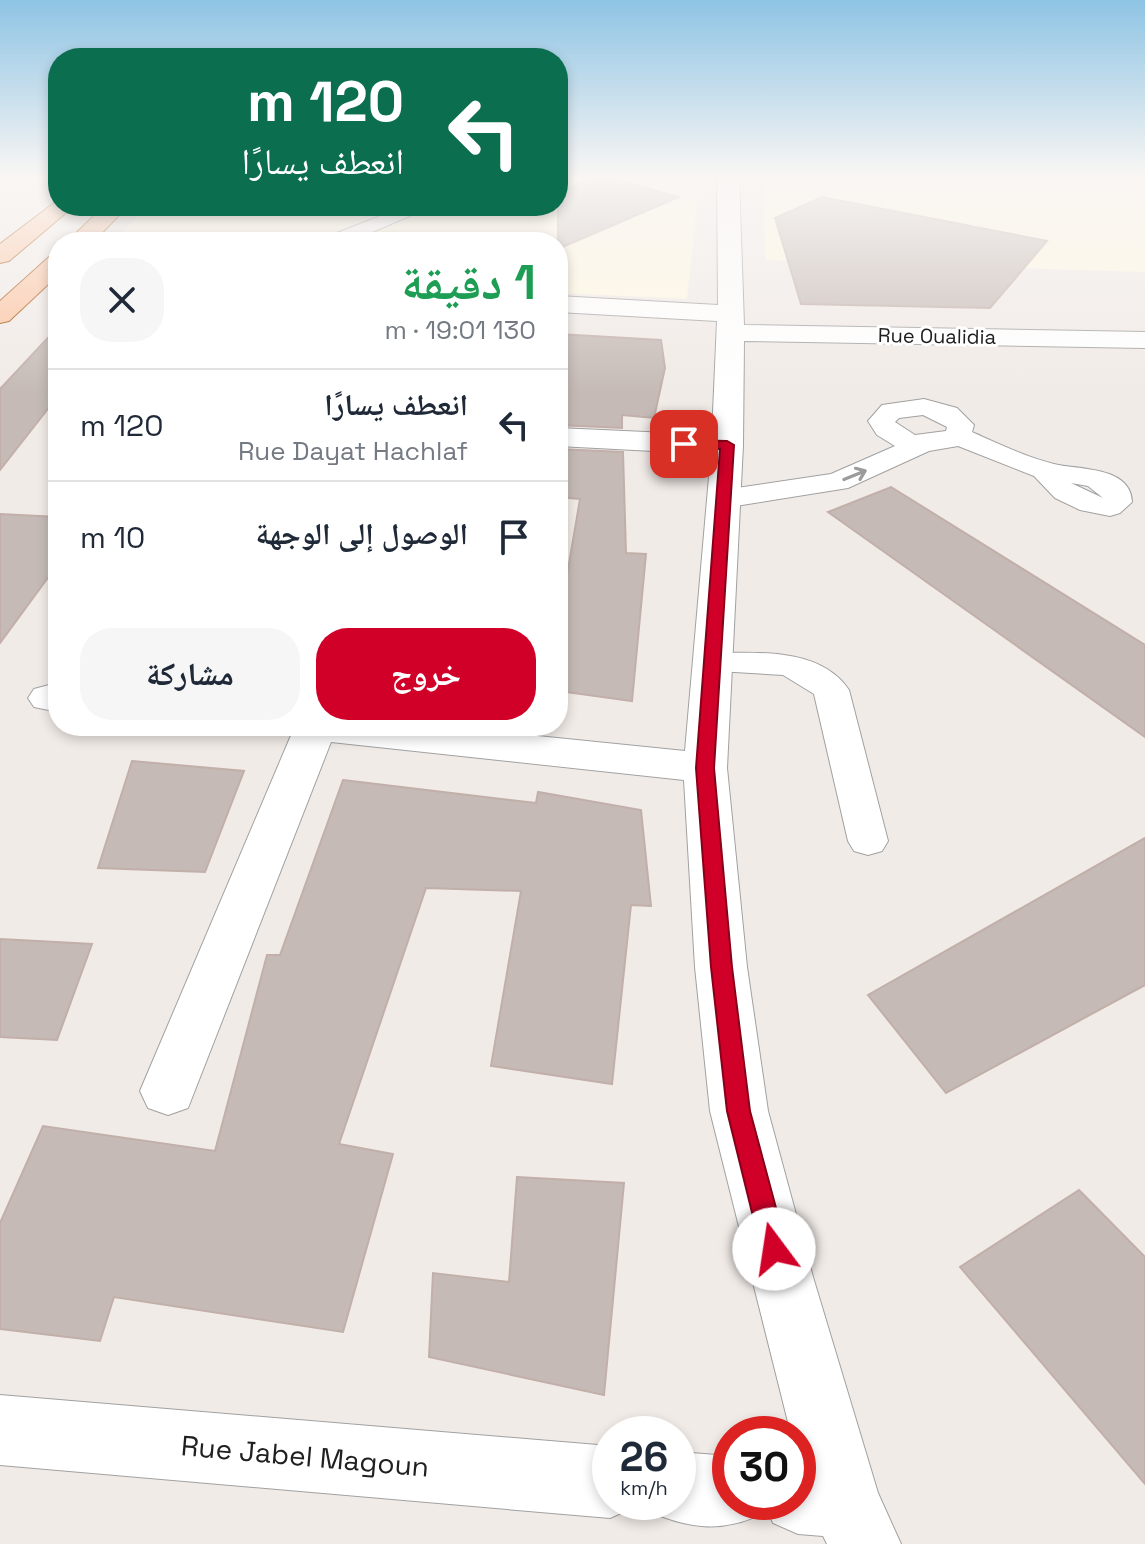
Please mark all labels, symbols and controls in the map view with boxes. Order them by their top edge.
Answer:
text: 120 m [247,66,404,137]
icon: left [432,80,536,184]
text: انعطف يسارًا [242,139,404,185]
text: 1 دقيقة [401,252,536,313]
button: close [80,258,164,342]
text: 130 m · 19:01 [385,313,536,347]
street label: Rue Oualidia [878,322,996,350]
text: انعطف يسارًا [324,385,468,424]
icon: left [492,403,536,447]
text: 120 m [80,406,163,445]
pin [650,410,718,478]
icon: arrive [662,422,706,466]
text: Rue Dayat Hachlaf [238,434,468,468]
one-way arrow [842,467,867,481]
text: الوصول إلى الوجهة [255,514,468,553]
icon: arrive [492,515,536,559]
text: 10 m [80,518,145,557]
button: مشاركة [80,628,300,720]
button: خروج [316,628,536,720]
position arrow [732,1207,816,1291]
speed limit sign: 30 [712,1416,816,1520]
street label: Rue Jabel Magoun [180,1427,430,1485]
text: 26 [620,1432,668,1483]
text: km/h [620,1475,668,1501]

